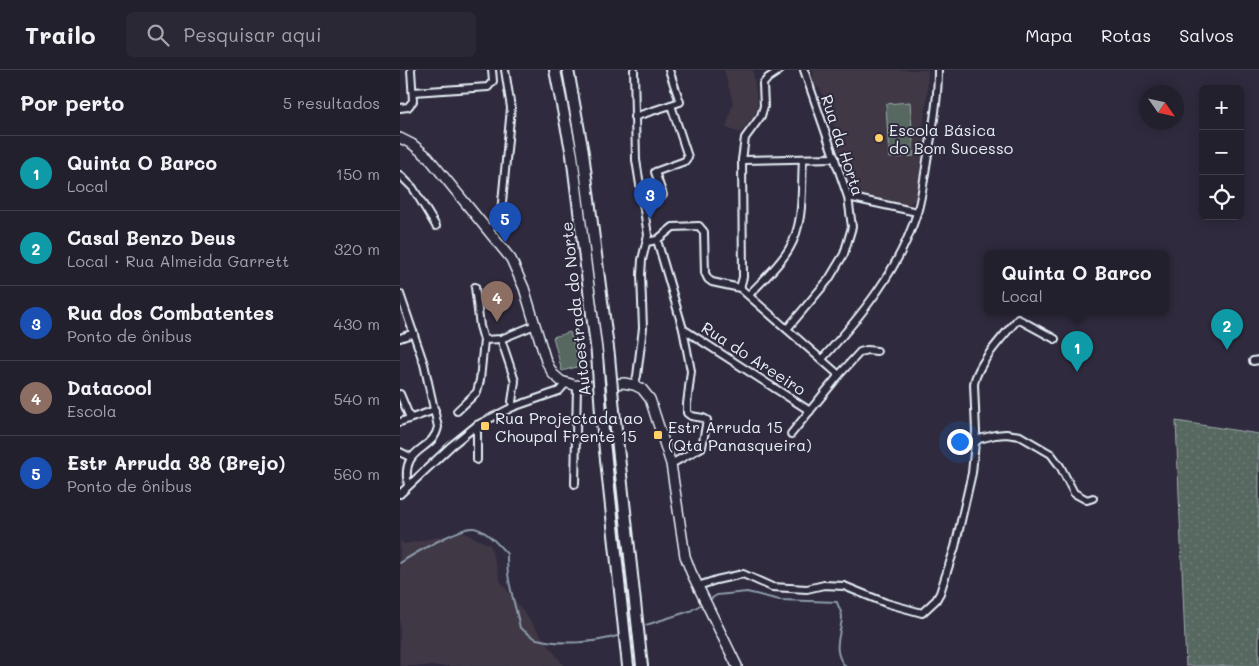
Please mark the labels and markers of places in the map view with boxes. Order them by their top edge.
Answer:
place label: Escola Básica do Bom Sucesso [889,119,1013,158]
marker: Escola Básica do Bom Sucesso [873,132,885,144]
pin: 3 [634,178,666,219]
pin: 5 [489,202,521,243]
pin: 4 [481,281,513,322]
pin: 2 [1211,309,1243,350]
pin: 1 [1061,331,1093,372]
place label: Rua Projectada ao Choupal Frente 15 [495,407,643,446]
place label: Estr Arruda 15 (Qta Panasqueira) [668,416,812,455]
marker: Rua Projectada ao Choupal Frente 15 [479,420,491,432]
marker: Estr Arruda 15 (Qta Panasqueira) [652,429,664,441]

